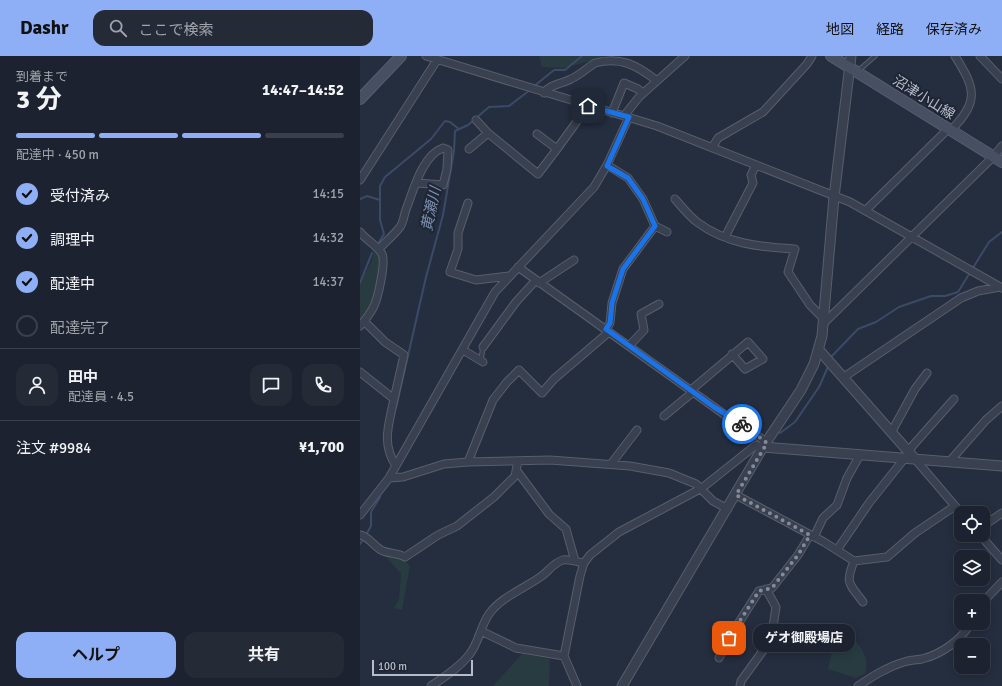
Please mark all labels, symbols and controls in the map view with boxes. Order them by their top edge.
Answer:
search box [93,10,373,46]
text: Dashr [20,16,69,40]
icon: search [107,17,129,39]
text: ここで検索 [139,21,214,39]
text: 地図 [826,21,854,38]
text: 経路 [876,21,904,38]
text: 保存済み [926,21,982,38]
text: 到着まで [16,69,68,85]
street label: 沼津小山線 [890,72,958,123]
text: 14:47–14:52 [262,81,344,99]
text: 3 分 [16,84,62,116]
pin [571,89,605,123]
icon: home [577,95,599,117]
text: 配達中 · 450 m [16,147,99,163]
icon: check [16,183,38,205]
water label: 黄瀬川 [418,183,445,233]
text: 14:15 [312,186,344,202]
text: 受付済み [50,187,110,205]
icon: check [16,227,38,249]
text: 14:32 [312,230,344,246]
text: 調理中 [50,231,95,249]
icon: check [16,271,38,293]
text: 14:37 [312,274,344,290]
text: 配達中 [50,275,95,293]
text: 配達完了 [50,319,110,337]
button: person [16,364,58,406]
button: chat [250,364,292,406]
button: phone [302,364,344,406]
text: 田中 [68,368,98,386]
text: 配達員 · 4.5 [68,389,134,405]
courier [722,404,762,444]
icon: bike [731,413,753,435]
text: ¥1,700 [299,438,344,456]
text: 注文 #9984 [16,439,91,457]
map controls [954,506,990,674]
button: locate [954,506,990,542]
button: layers [954,550,990,586]
button: + [954,594,990,630]
pin [712,621,746,655]
callout: ゲオ御殿場店 [753,624,855,652]
icon: bag [718,627,740,649]
text: ゲオ御殿場店 [765,630,843,646]
button: ヘルプ [16,632,176,678]
button: 共有 [184,632,344,678]
button: − [954,638,990,674]
scale bar [372,658,473,677]
text: 100 m [378,660,407,673]

